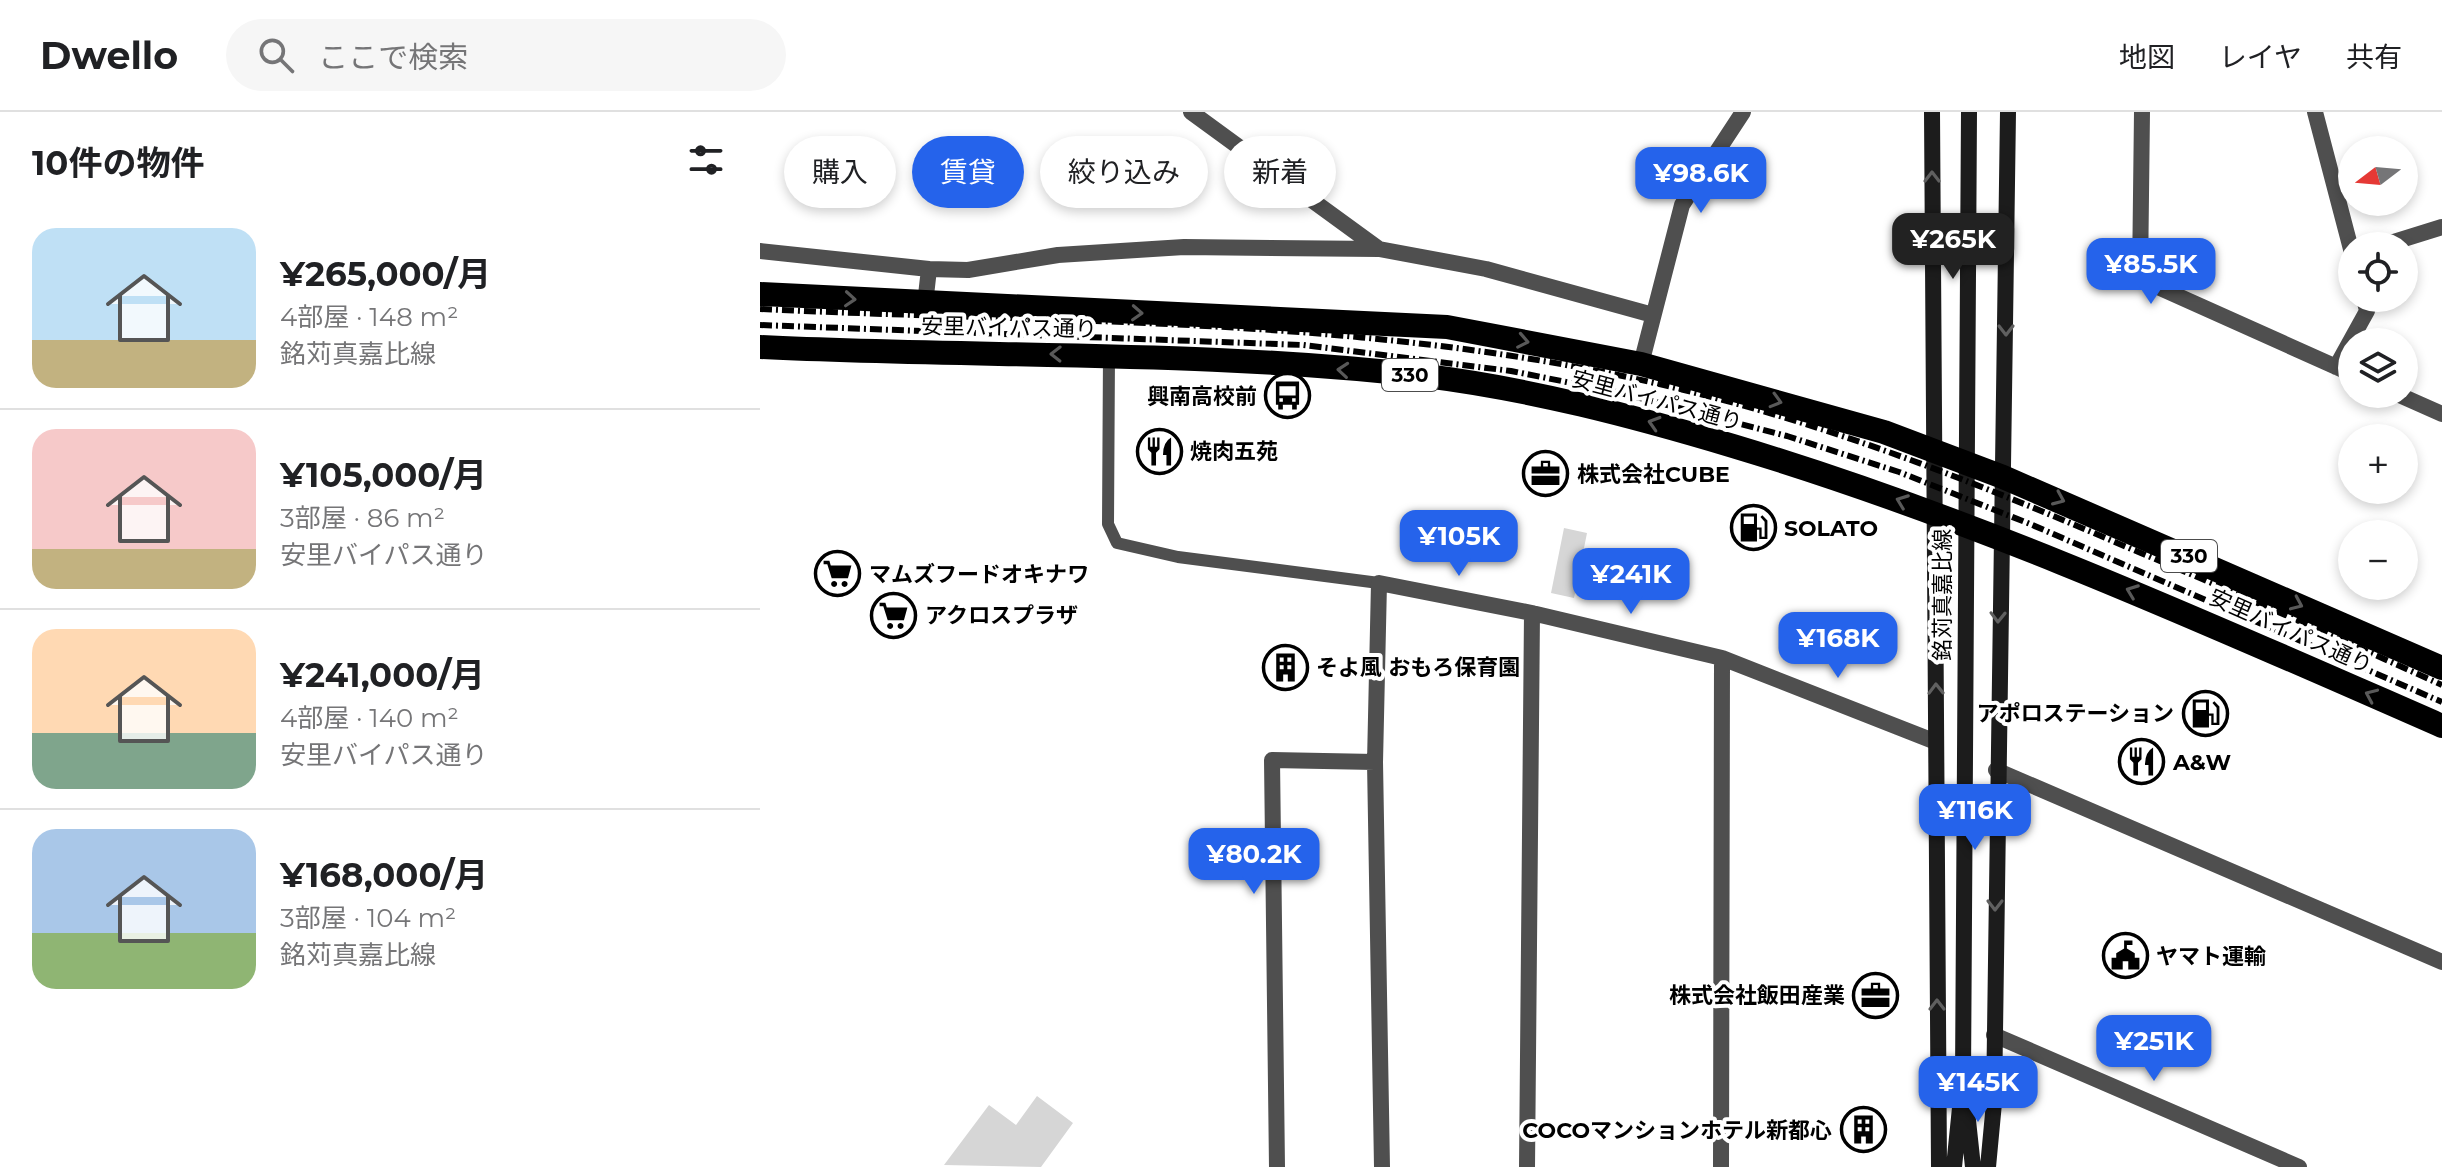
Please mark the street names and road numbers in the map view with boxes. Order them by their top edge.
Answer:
street label: 安里バイパス通り [921,312,1097,343]
road number: 330 [1382,359,1438,391]
street label: 安里バイパス通り [1569,365,1745,436]
street label: 銘苅真嘉比線 [1929,529,1956,661]
road number: 330 [2161,540,2217,572]
street label: 安里バイパス通り [2205,583,2376,679]

